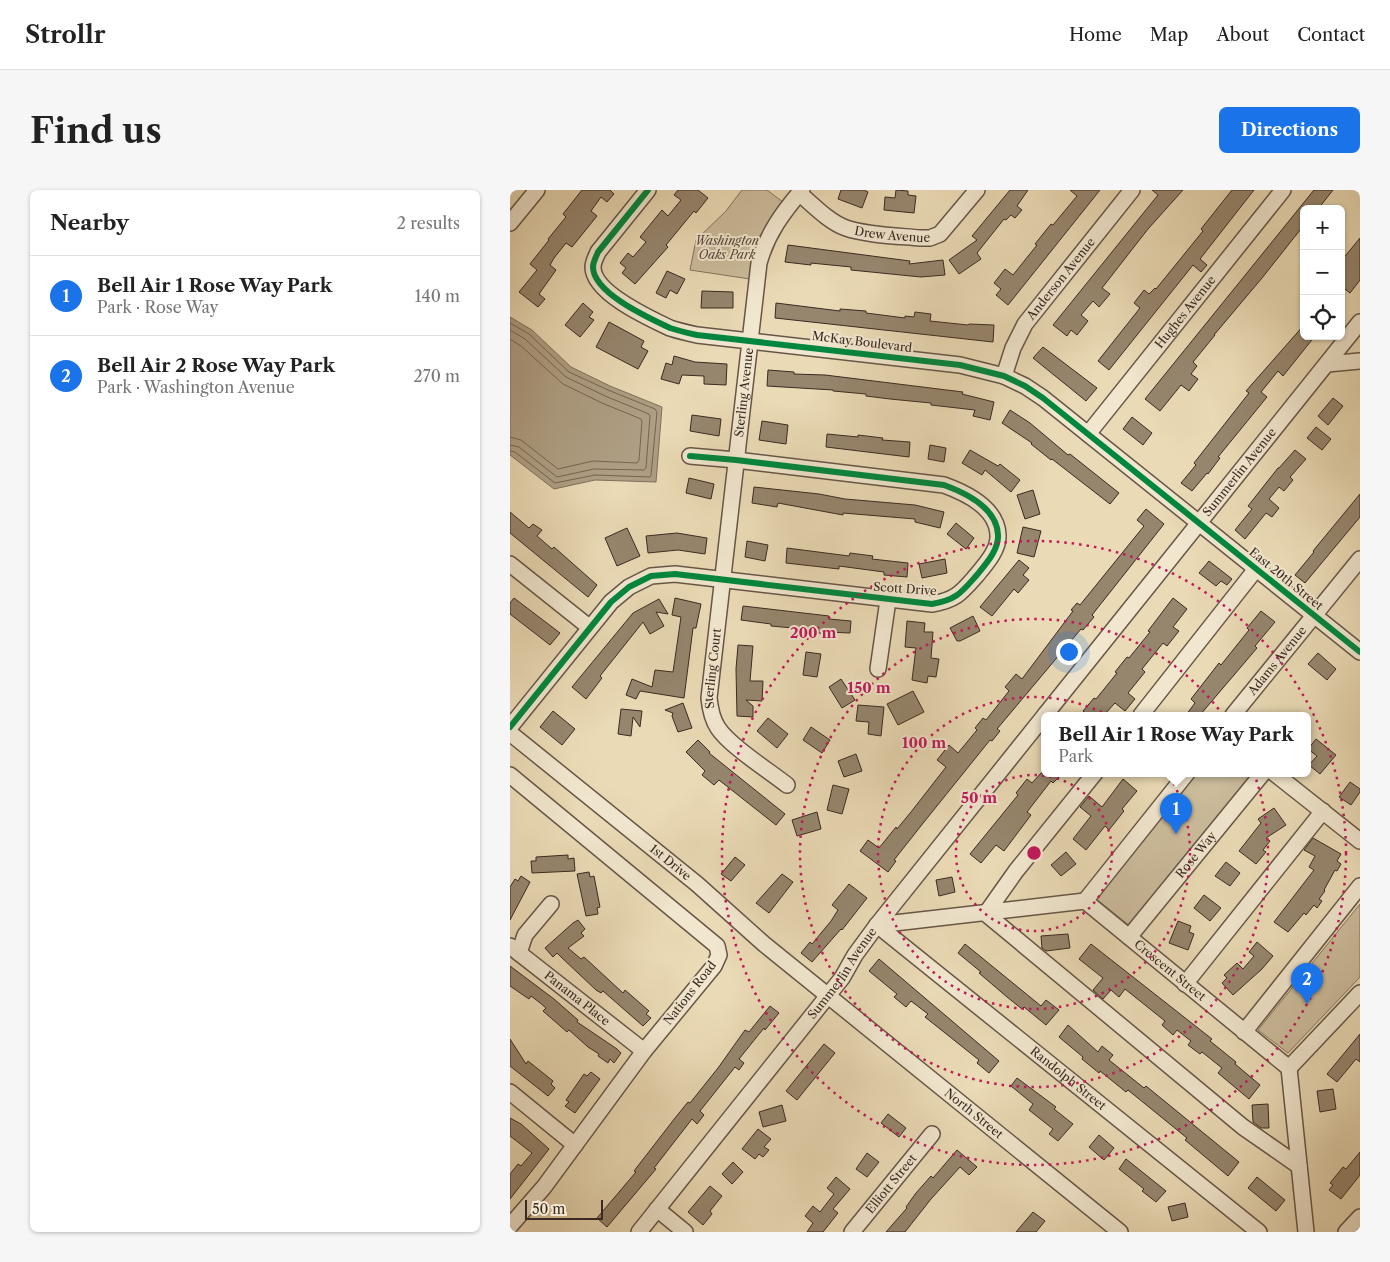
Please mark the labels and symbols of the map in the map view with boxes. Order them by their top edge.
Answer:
street label: Drew Avenue [853,223,931,245]
park label: Washington Oaks Park [695,233,759,262]
street label: Anderson Avenue [1023,234,1098,324]
street label: Hughes Avenue [1151,272,1219,351]
street label: McKay Boulevard [811,328,914,355]
street label: Sterling Avenue [731,347,756,438]
street label: Summerlin Avenue [1199,425,1279,519]
street label: East 20th Street [1246,544,1327,613]
street label: Scott Drive [873,579,938,598]
text: 200 m [790,623,836,642]
street label: Adams Avenue [1244,623,1309,699]
street label: Sterling Court [701,627,724,710]
your location [1056,639,1082,665]
text: 150 m [847,678,891,697]
text: 100 m [902,733,946,752]
text: 50 m [961,788,997,807]
pin: 1 [1160,793,1192,834]
street label: Rose Way [1172,828,1219,881]
street label: 1st Drive [647,841,695,883]
centre of rings [1025,844,1043,862]
street label: Summerlin Avenue [804,924,880,1022]
street label: Crescent Street [1131,936,1210,1004]
street label: Nations Road [660,957,720,1028]
pin: 2 [1291,963,1323,1004]
street label: Panama Place [541,968,613,1029]
street label: Randolph Street [1027,1043,1110,1114]
street label: North Street [942,1085,1007,1142]
street label: Elliott Street [862,1150,920,1216]
scale bar [525,1197,602,1220]

